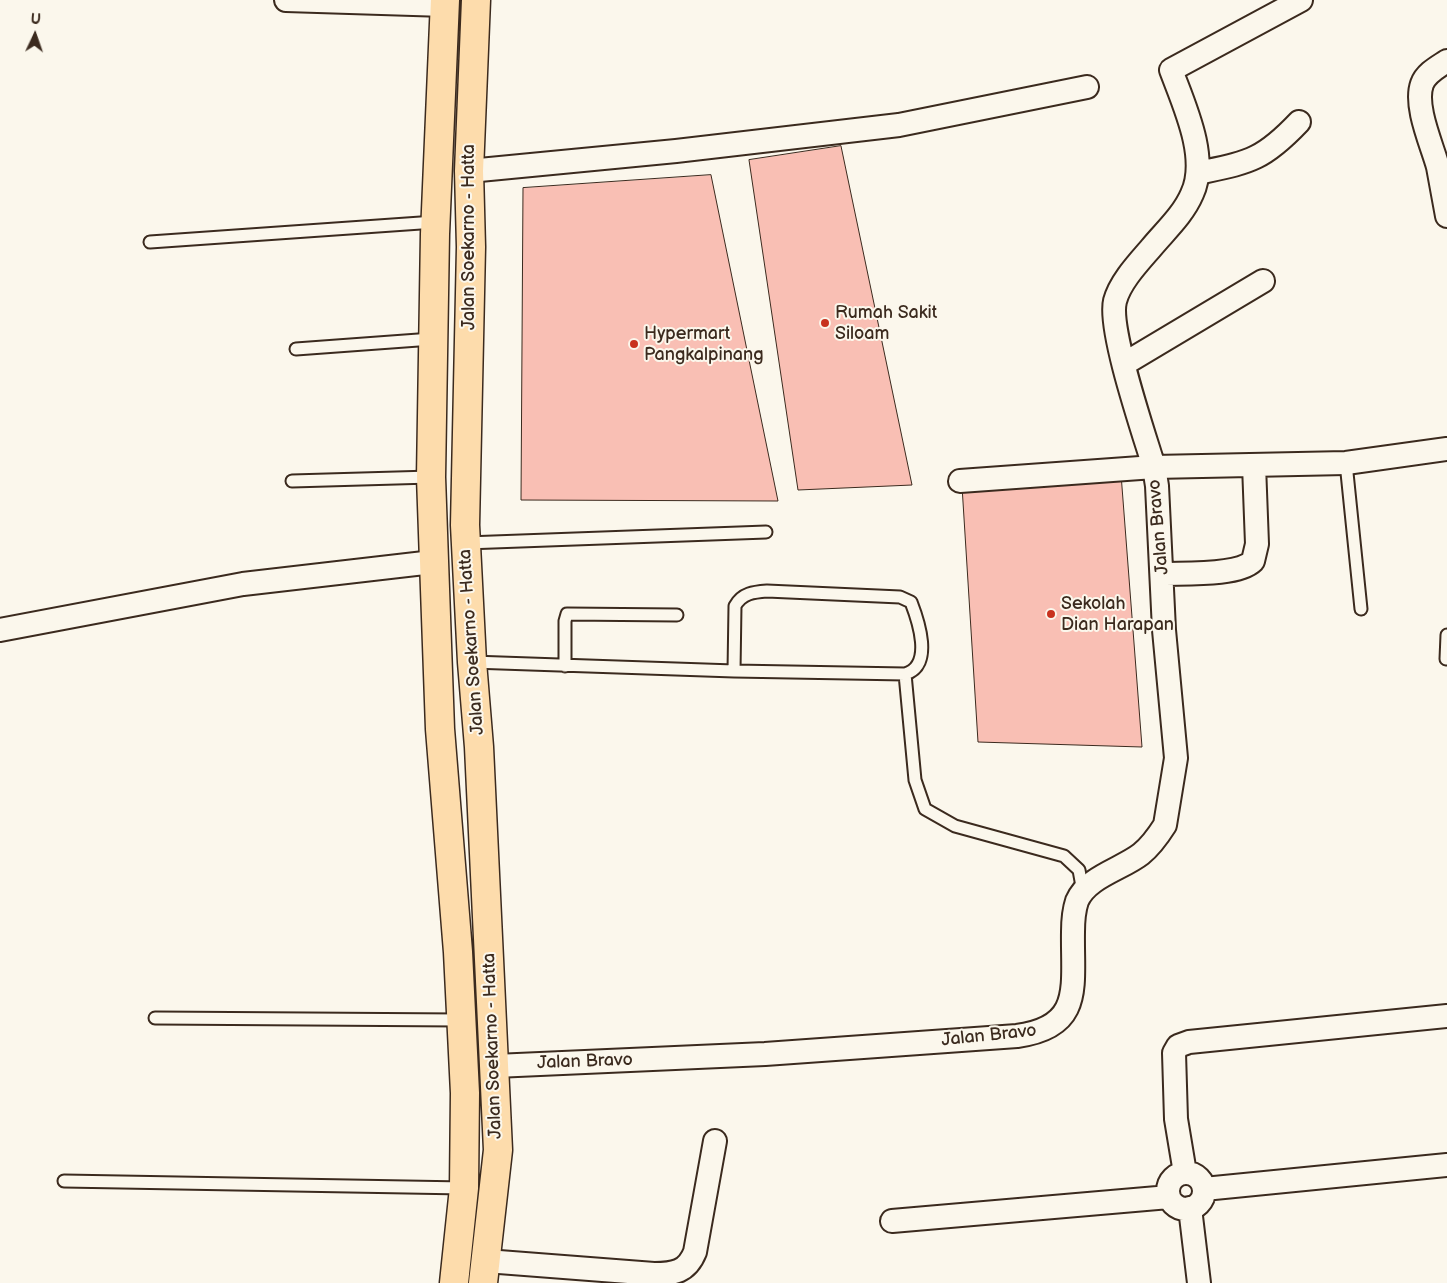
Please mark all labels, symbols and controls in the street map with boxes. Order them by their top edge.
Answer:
north arrow [10,10,60,60]
text: U [30,11,41,28]
street label: Jalan Soekarno - Hatta [458,144,480,330]
place label: Rumah Sakit Siloam [835,302,937,344]
marker: Rumah Sakit Siloam [819,317,831,329]
place label: Hypermart Pangkalpinang [644,323,764,366]
marker: Hypermart Pangkalpinang [628,338,640,350]
street label: Jalan Bravo [1144,478,1174,576]
street label: Jalan Soekarno - Hatta [455,548,489,736]
place label: Sekolah Dian Harapan [1061,593,1174,636]
marker: Sekolah Dian Harapan [1045,608,1057,620]
street label: Jalan Soekarno - Hatta [479,953,507,1139]
street label: Jalan Bravo [940,1020,1038,1052]
street label: Jalan Bravo [537,1050,633,1074]

